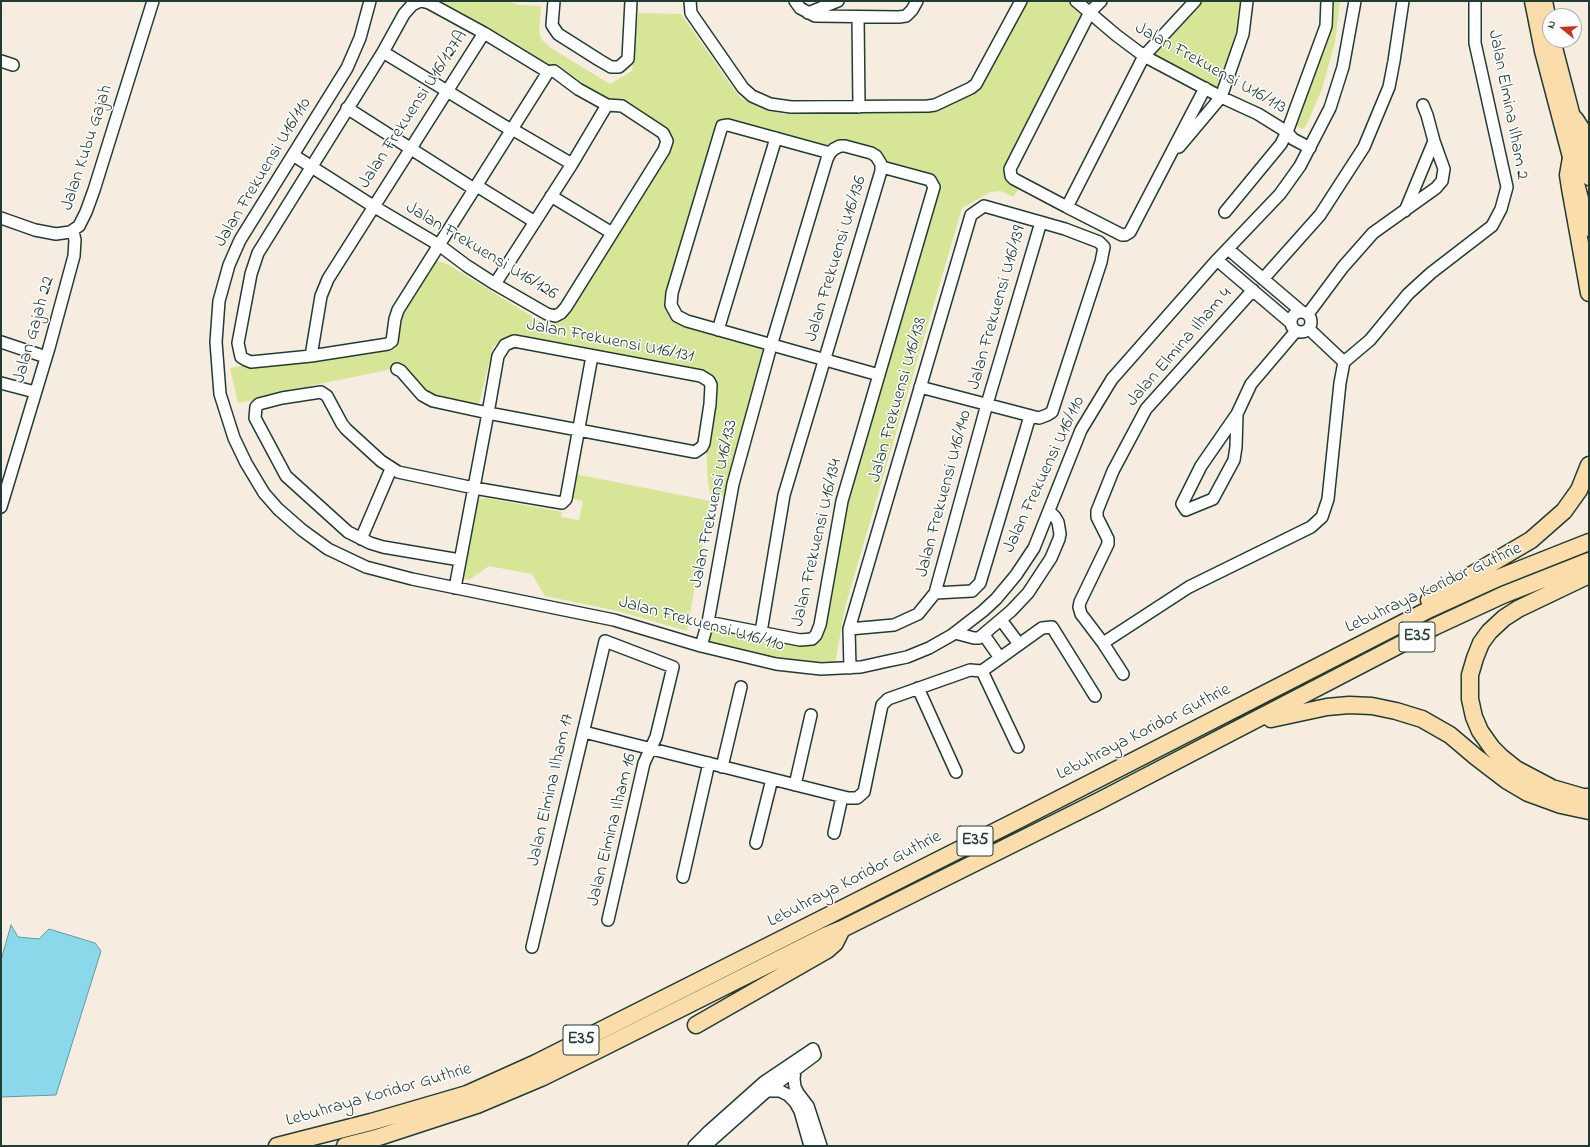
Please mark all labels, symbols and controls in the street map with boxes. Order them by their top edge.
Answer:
north arrow [1542,8,1582,48]
street label: Jalan Frekuensi U16/113 [1130,18,1290,120]
text: N [1543,19,1560,31]
street label: Jalan Frekuensi U16/127A [355,27,473,193]
street label: Jalan Elmina Ilham 2 [1482,28,1532,182]
street label: Jalan Kubu Gajah [58,83,118,213]
street label: Jalan Frekuensi U16/110 [211,94,317,252]
street label: Jalan Frekuensi U16/136 [802,174,872,344]
street label: Jalan Frekuensi U16/126 [401,198,561,306]
street label: Jalan Frekuensi U16/139 [964,223,1032,393]
street label: Jalan Gajah 22 [9,274,61,386]
street label: Jalan Elmina Ilham 4 [1123,284,1237,412]
street label: Jalan Frekuensi U16/131 [525,315,695,369]
street label: Jalan Frekuensi U16/138 [865,315,933,485]
street label: Jalan Frekuensi U16/110 [999,393,1091,557]
street label: Jalan Frekuensi U16/140 [912,408,978,580]
street label: Jalan Frekuensi U16/133 [687,418,743,590]
street label: Jalan Frekuensi U16/134 [788,457,848,629]
street label: Lebuhraya Koridor Guthrie [1342,539,1526,639]
street label: Jalan Frekuensi U16/110 [616,593,786,657]
road number: E35 [1399,622,1435,652]
street label: Lebuhraya Koridor Guthrie [1054,680,1234,786]
street label: Jalan Elmina Ilham 17 [524,712,580,868]
street label: Jalan Elmina Ilham 16 [584,751,642,909]
road number: E35 [957,826,993,856]
street label: Lebuhraya Koridor Guthrie [765,827,945,933]
road number: E35 [563,1025,599,1055]
street label: Lebuhraya Koridor Guthrie [284,1059,474,1133]

